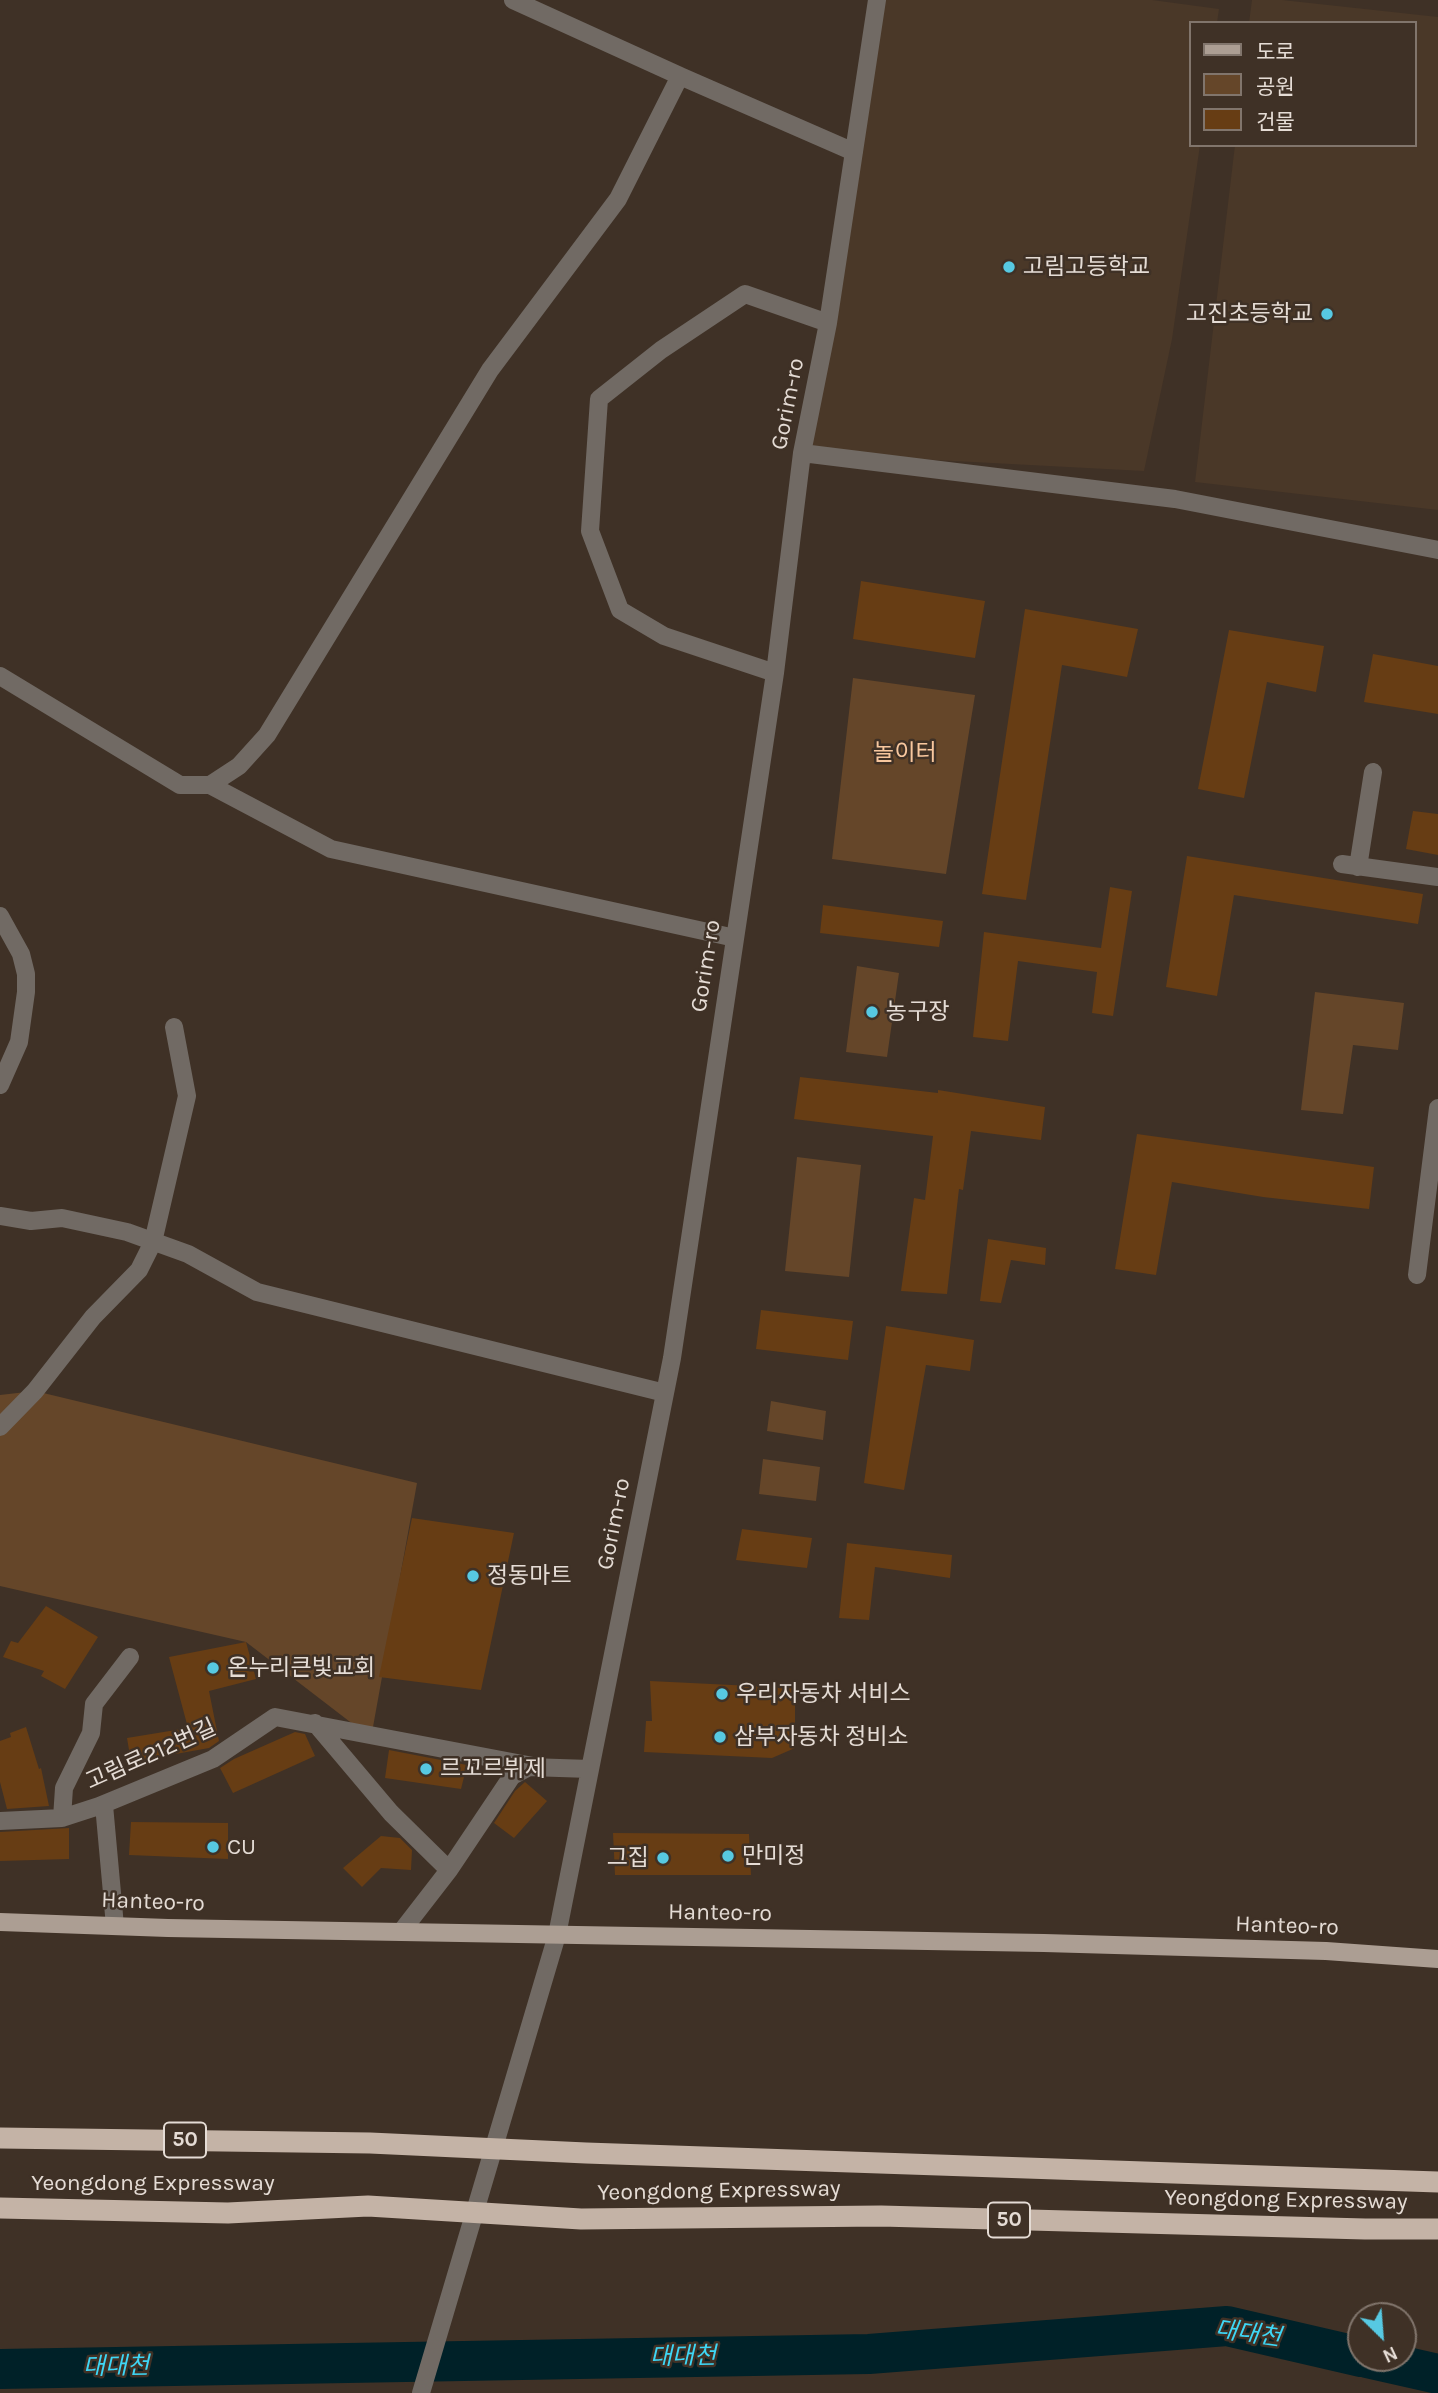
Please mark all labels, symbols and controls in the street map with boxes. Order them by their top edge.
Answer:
legend [1190,21,1417,147]
text: 도로 [1256,40,1295,64]
text: 공원 [1256,75,1295,99]
text: 건물 [1256,110,1295,134]
place label: 고림고등학교 [1023,253,1150,281]
marker: 고림고등학교 [1001,259,1017,275]
place label: 고진초등학교 [1186,300,1313,328]
marker: 고진초등학교 [1319,306,1335,322]
street label: Gorim-ro [766,356,810,452]
park label: 놀이터 [873,739,937,767]
street label: Gorim-ro [685,918,727,1014]
place label: 농구장 [886,998,949,1026]
marker: 농구장 [864,1004,880,1020]
street label: Gorim-ro [592,1476,636,1572]
place label: 정동마트 [487,1562,572,1590]
marker: 정동마트 [465,1568,481,1584]
place label: 온누리큰빛교회 [227,1654,375,1682]
marker: 온누리큰빛교회 [205,1660,221,1676]
place label: 우리자동차 서비스 [736,1680,911,1708]
marker: 우리자동차 서비스 [714,1686,730,1702]
street label: 고림로212번길 [81,1714,221,1796]
place label: 삼부자동차 정비소 [734,1723,909,1751]
marker: 삼부자동차 정비소 [712,1729,728,1745]
place label: 르꼬르뷔제 [440,1755,546,1783]
marker: 르꼬르뷔제 [418,1761,434,1777]
place label: CU [227,1833,256,1861]
marker: CU [205,1839,221,1855]
place label: 만미정 [742,1842,805,1870]
place label: 그집 [607,1844,649,1872]
marker: 만미정 [720,1848,736,1864]
marker: 그집 [655,1850,671,1866]
street label: Hanteo-ro [101,1886,205,1918]
street label: Hanteo-ro [668,1898,772,1928]
street label: Hanteo-ro [1235,1910,1339,1942]
road number: 50 [164,2122,206,2158]
street label: Yeongdong Expressway [31,2169,275,2197]
street label: Yeongdong Expressway [597,2175,841,2207]
street label: Yeongdong Expressway [1164,2184,1408,2216]
road number: 50 [988,2202,1030,2238]
north arrow [1347,2302,1417,2372]
water label: 대대천 [1213,2315,1283,2353]
text: N [1379,2341,1401,2367]
water label: 대대천 [650,2342,716,2372]
water label: 대대천 [83,2352,149,2382]

